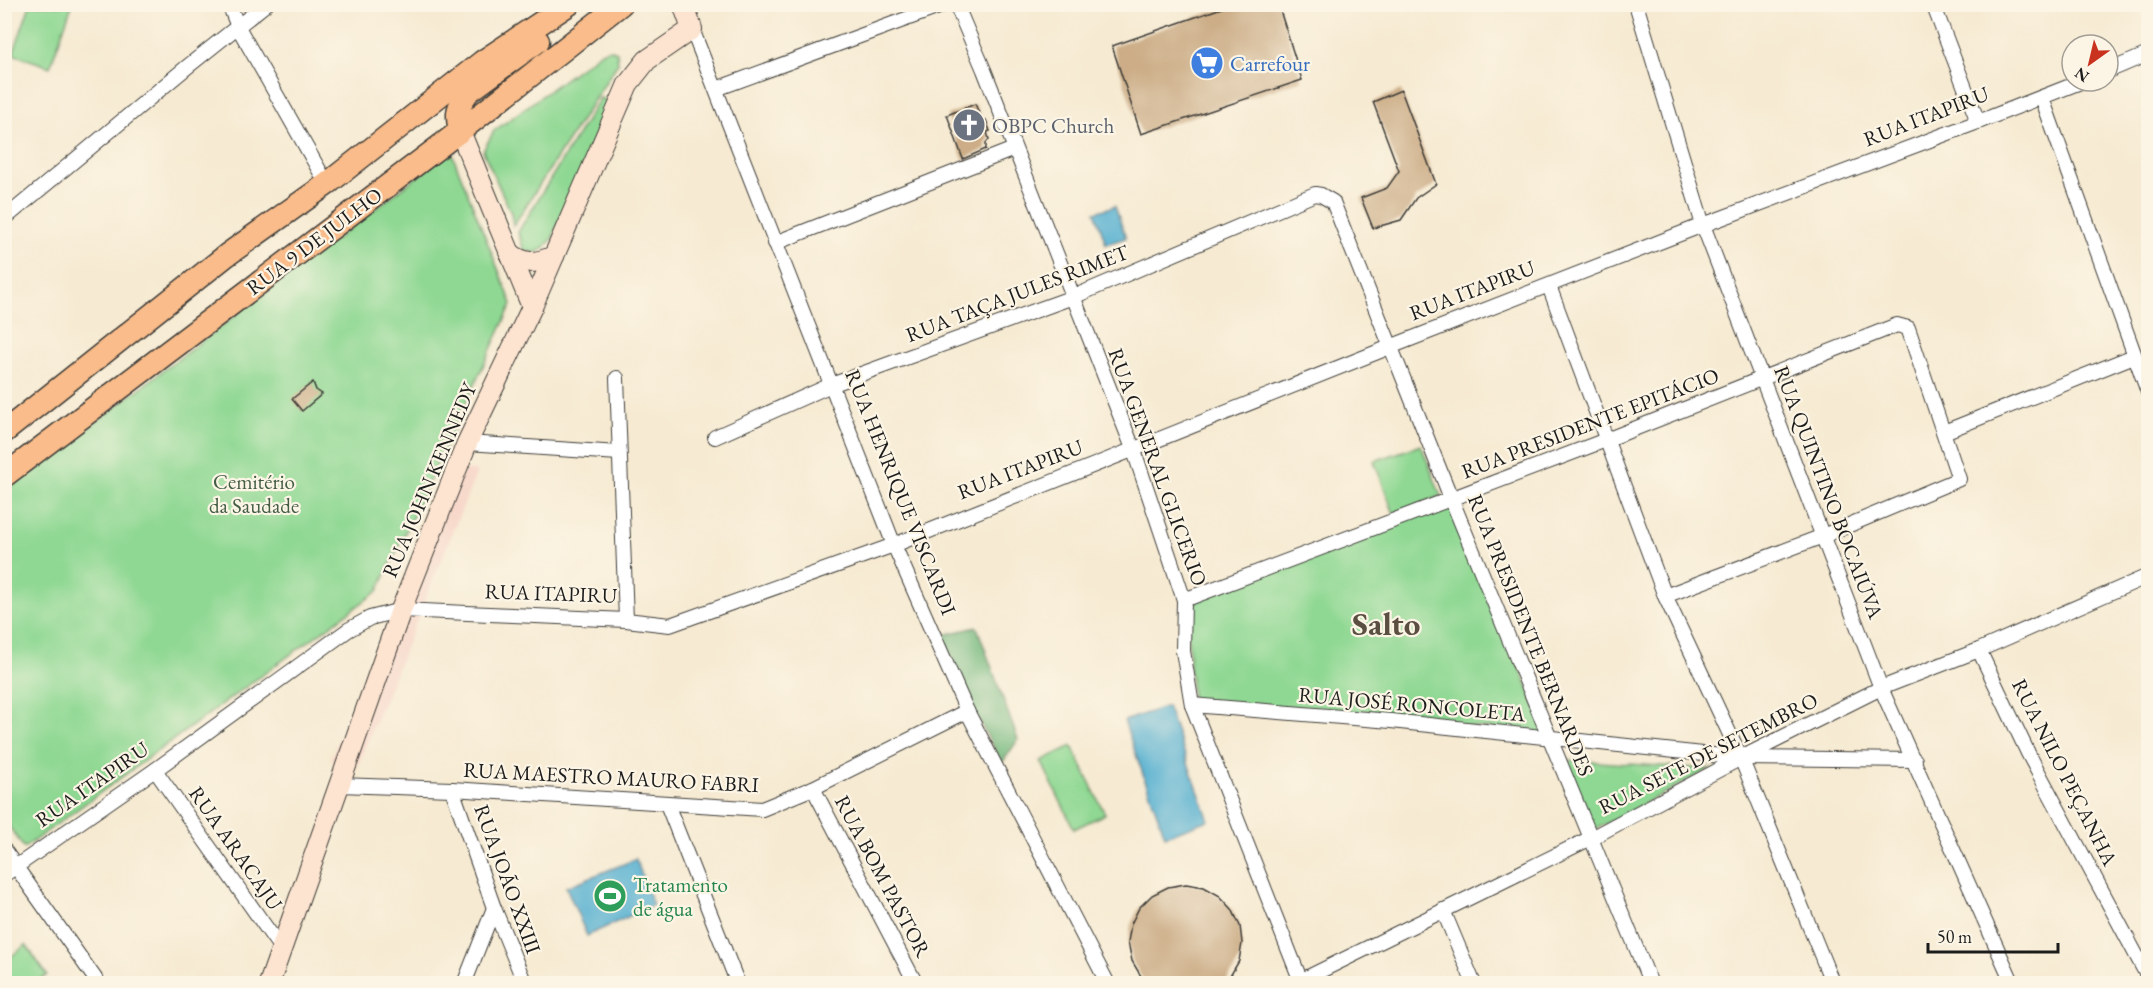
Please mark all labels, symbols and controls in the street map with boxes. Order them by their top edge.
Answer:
north arrow [2060,33,2120,93]
supermarket icon: Carrefour [1189,45,1225,81]
place label: Carrefour [1230,50,1310,77]
text: N [2071,63,2093,87]
street label: RUA ITAPIRU [1859,80,1993,152]
church icon: OBPC Church [951,107,987,143]
place label: OBPC Church [992,112,1114,139]
street label: RUA 9 DE JULHO [241,181,387,301]
street label: RUA TAÇA JULES RIMET [902,238,1133,348]
street label: RUA ITAPIRU [1405,254,1539,326]
street label: RUA GENERAL GLICERIO [1102,344,1214,590]
street label: RUA PRESIDENTE EPITÁCIO [1457,361,1723,485]
street label: RUA QUINTINO BOCAIÚVA [1767,362,1890,623]
street label: RUA HENRIQUE VISCARDI [838,365,963,619]
street label: RUA JOHN KENNEDY [376,377,483,581]
street label: RUA ITAPIRU [953,433,1087,505]
park label: Cemitério da Saudade [209,468,299,519]
street label: RUA PRESIDENTE BERNARDES [1462,490,1600,780]
street label: RUA ITAPIRU [484,577,618,609]
district label: Salto [1352,602,1420,645]
street label: RUA NILO PEÇANHA [2006,674,2124,871]
street label: RUA JOSÉ RONCOLETA [1297,681,1527,727]
street label: RUA SETE DE SETEMBRO [1594,686,1822,820]
street label: RUA ITAPIRU [30,735,154,833]
street label: RUA MAESTRO MAURO FABRI [463,756,759,798]
street label: RUA ARACAJU [183,781,289,916]
street label: RUA BOM PASTOR [829,790,937,962]
street label: RUA JOÃO XXIII [468,801,548,957]
place label: Tratamento de água [633,871,728,922]
sports icon: Tratamento de água [592,878,628,914]
scale bar [1928,916,2058,954]
text: 50 m [1937,925,1972,948]

